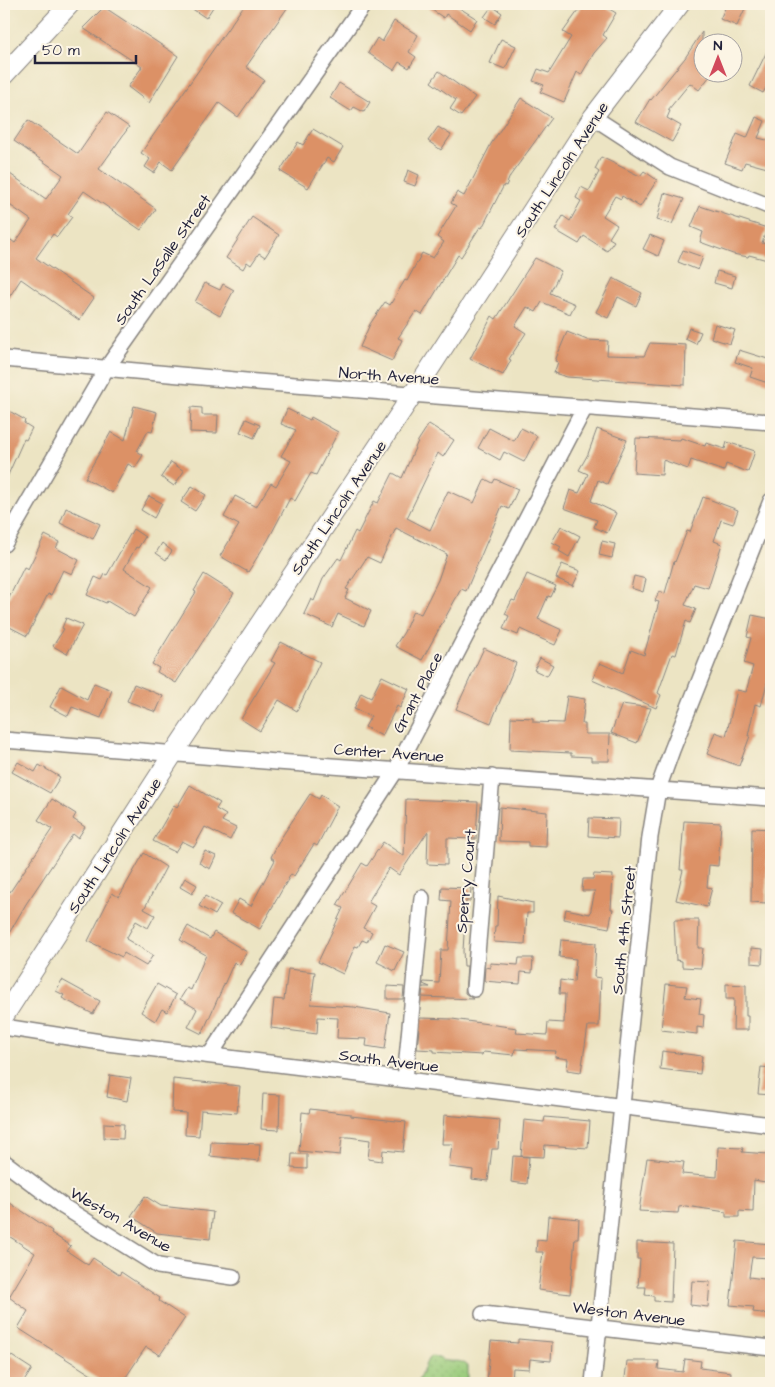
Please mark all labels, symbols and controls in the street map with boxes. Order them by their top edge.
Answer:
scale bar [35,32,136,64]
north arrow [692,32,742,82]
text: N [714,36,723,56]
text: 50 m [42,40,80,61]
street label: South Lincoln Avenue [510,97,614,242]
street label: South LaSalle Street [109,189,217,329]
street label: North Avenue [338,362,440,391]
street label: South Lincoln Avenue [286,436,392,579]
street label: Grant Place [387,648,449,737]
street label: Center Avenue [333,738,445,768]
street label: South Lincoln Avenue [63,773,167,918]
street label: Sperry Court [450,828,483,934]
street label: South 4th Street [606,864,642,996]
street label: South Avenue [338,1044,440,1078]
street label: Weston Avenue [66,1182,175,1258]
street label: Weston Avenue [571,1296,687,1332]

